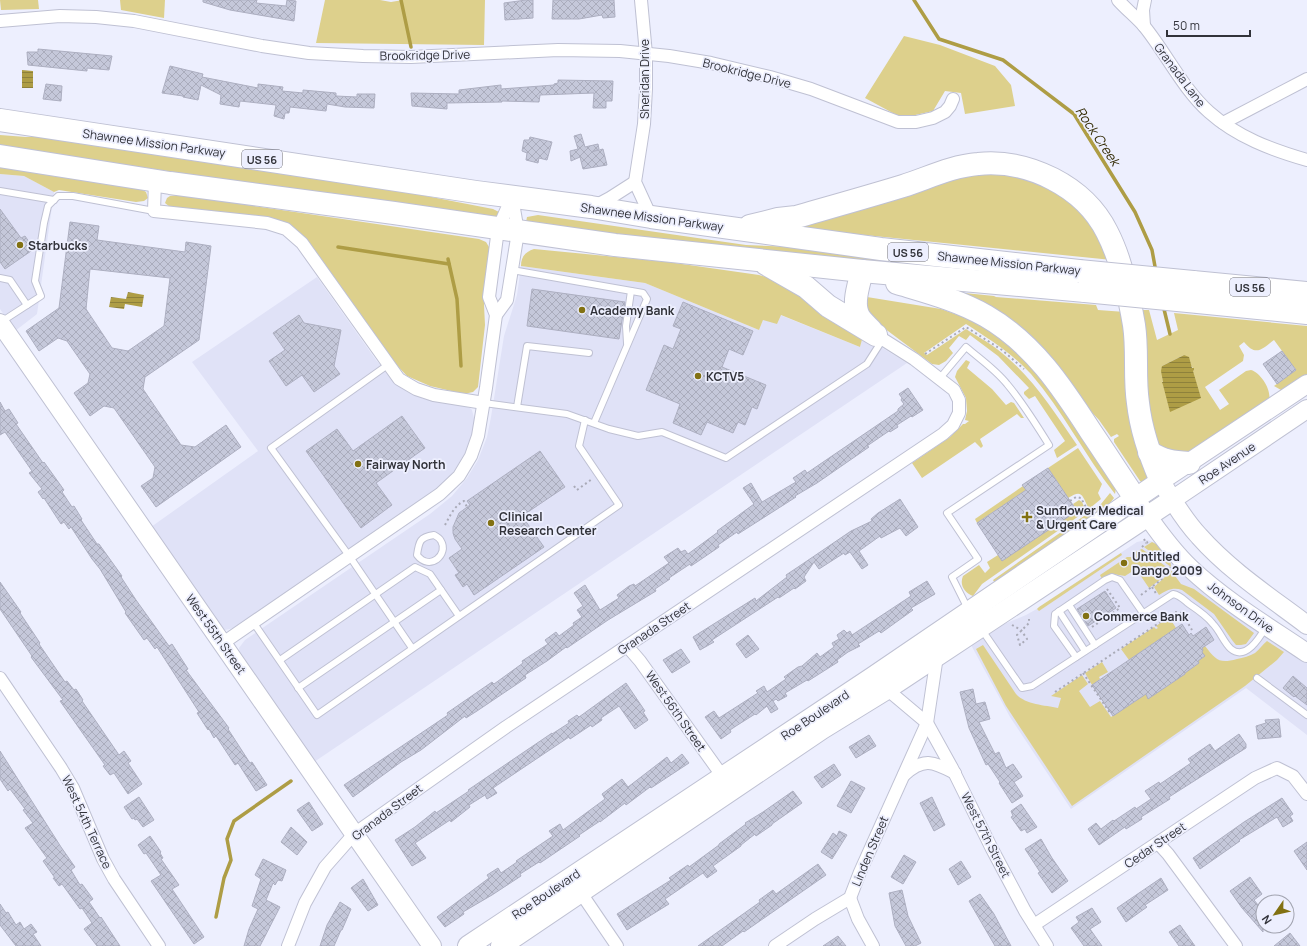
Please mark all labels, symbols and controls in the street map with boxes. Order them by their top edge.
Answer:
scale bar [1167,12,1250,38]
text: 50 m [1173,17,1200,34]
street label: Sheridan Drive [636,39,653,119]
street label: Granada Lane [1150,40,1210,110]
street label: Brookridge Drive [380,46,470,64]
street label: Brookridge Drive [701,54,793,92]
water label: Rock Creek [1072,103,1126,171]
street label: Shawnee Mission Parkway [82,125,227,162]
road number: US 56 [242,150,282,168]
street label: Shawnee Mission Parkway [580,199,725,236]
place label: Starbucks [28,237,88,254]
marker: Starbucks [15,240,25,250]
road number: US 56 [888,243,928,261]
street label: Shawnee Mission Parkway [937,247,1082,279]
road number: US 56 [1230,278,1270,296]
place label: Academy Bank [590,302,675,319]
marker: Academy Bank [577,305,587,315]
place label: KCTV5 [706,368,744,385]
marker: KCTV5 [693,371,703,381]
street label: Roe Avenue [1195,438,1259,488]
place label: Fairway North [366,456,446,473]
marker: Fairway North [353,459,363,469]
place label: Sunflower Medical & Urgent Care [1036,502,1144,533]
place label: Clinical Research Center [499,508,597,539]
marker: Sunflower Medical & Urgent Care [1021,511,1033,523]
marker: Clinical Research Center [486,518,496,528]
place label: Untitled Dango 2009 [1132,548,1202,579]
marker: Untitled Dango 2009 [1119,558,1129,568]
street label: Johnson Drive [1204,577,1278,637]
street label: West 55th Street [182,590,250,678]
street label: Granada Street [614,597,694,659]
place label: Commerce Bank [1094,608,1189,625]
marker: Commerce Bank [1081,611,1091,621]
street label: West 56th Street [642,667,710,755]
street label: Roe Boulevard [778,686,852,744]
street label: West 54th Terrace [58,773,116,871]
street label: Granada Street [348,780,426,844]
street label: West 57th Street [957,789,1015,881]
street label: Linden Street [848,813,892,889]
street label: Cedar Street [1121,818,1189,872]
street label: Roe Boulevard [509,865,583,923]
north arrow [1255,894,1295,934]
text: N [1258,912,1275,927]

